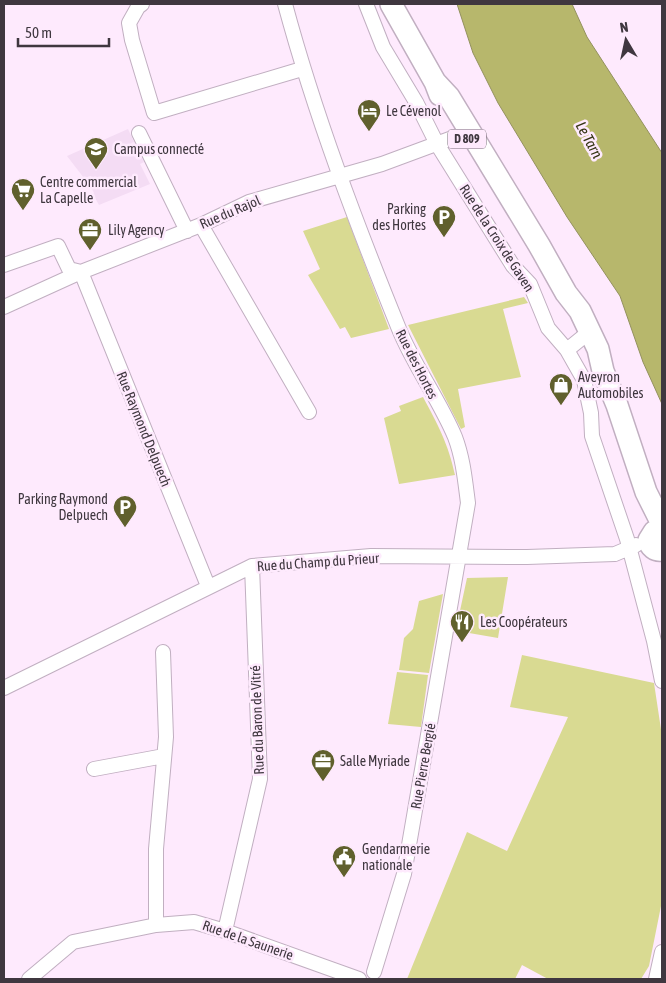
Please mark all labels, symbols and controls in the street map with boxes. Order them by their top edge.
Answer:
scale bar [18,15,109,47]
north arrow [601,15,651,65]
text: N [619,19,629,36]
text: 50 m [25,24,52,41]
hotel icon: Le Cévenol [356,98,382,132]
place label: Le Cévenol [386,103,442,119]
water label: Le Tarn [573,119,606,161]
road number: D 809 [448,130,486,148]
school or university icon: Campus connecté [83,136,109,170]
place label: Campus connecté [114,141,204,157]
place label: Centre commercial La Capelle [40,174,137,206]
supermarket icon: Centre commercial La Capelle [10,177,36,211]
street label: Rue de la Croix de Gaven [456,181,538,295]
street label: Rue du Rajol [197,192,263,232]
place label: Parking des Hortes [372,201,426,233]
parking icon: Parking des Hortes [431,204,457,238]
office icon: Lily Agency [77,217,103,251]
place label: Lily Agency [108,222,165,238]
street label: Rue des Hortes [393,327,441,401]
street label: Rue Raymond Delpuech [114,369,174,489]
place label: Aveyron Automobiles [578,369,644,401]
shop icon: Aveyron Automobiles [548,372,574,406]
place label: Parking Raymond Delpuech [18,491,108,523]
parking icon: Parking Raymond Delpuech [112,494,138,528]
street label: Rue du Champ du Prieur [256,550,380,574]
restaurant icon: Les Coopérateurs [449,609,475,643]
place label: Les Coopérateurs [480,614,568,630]
street label: Rue du Baron de Vitré [247,665,267,775]
street label: Rue Pierre Bergié [408,722,438,810]
office icon: Salle Myriade [310,748,336,782]
place label: Salle Myriade [340,753,410,769]
place label: Gendarmerie nationale [362,841,430,873]
public building icon: Gendarmerie nationale [331,844,357,878]
street label: Rue de la Saunerie [200,917,296,963]

